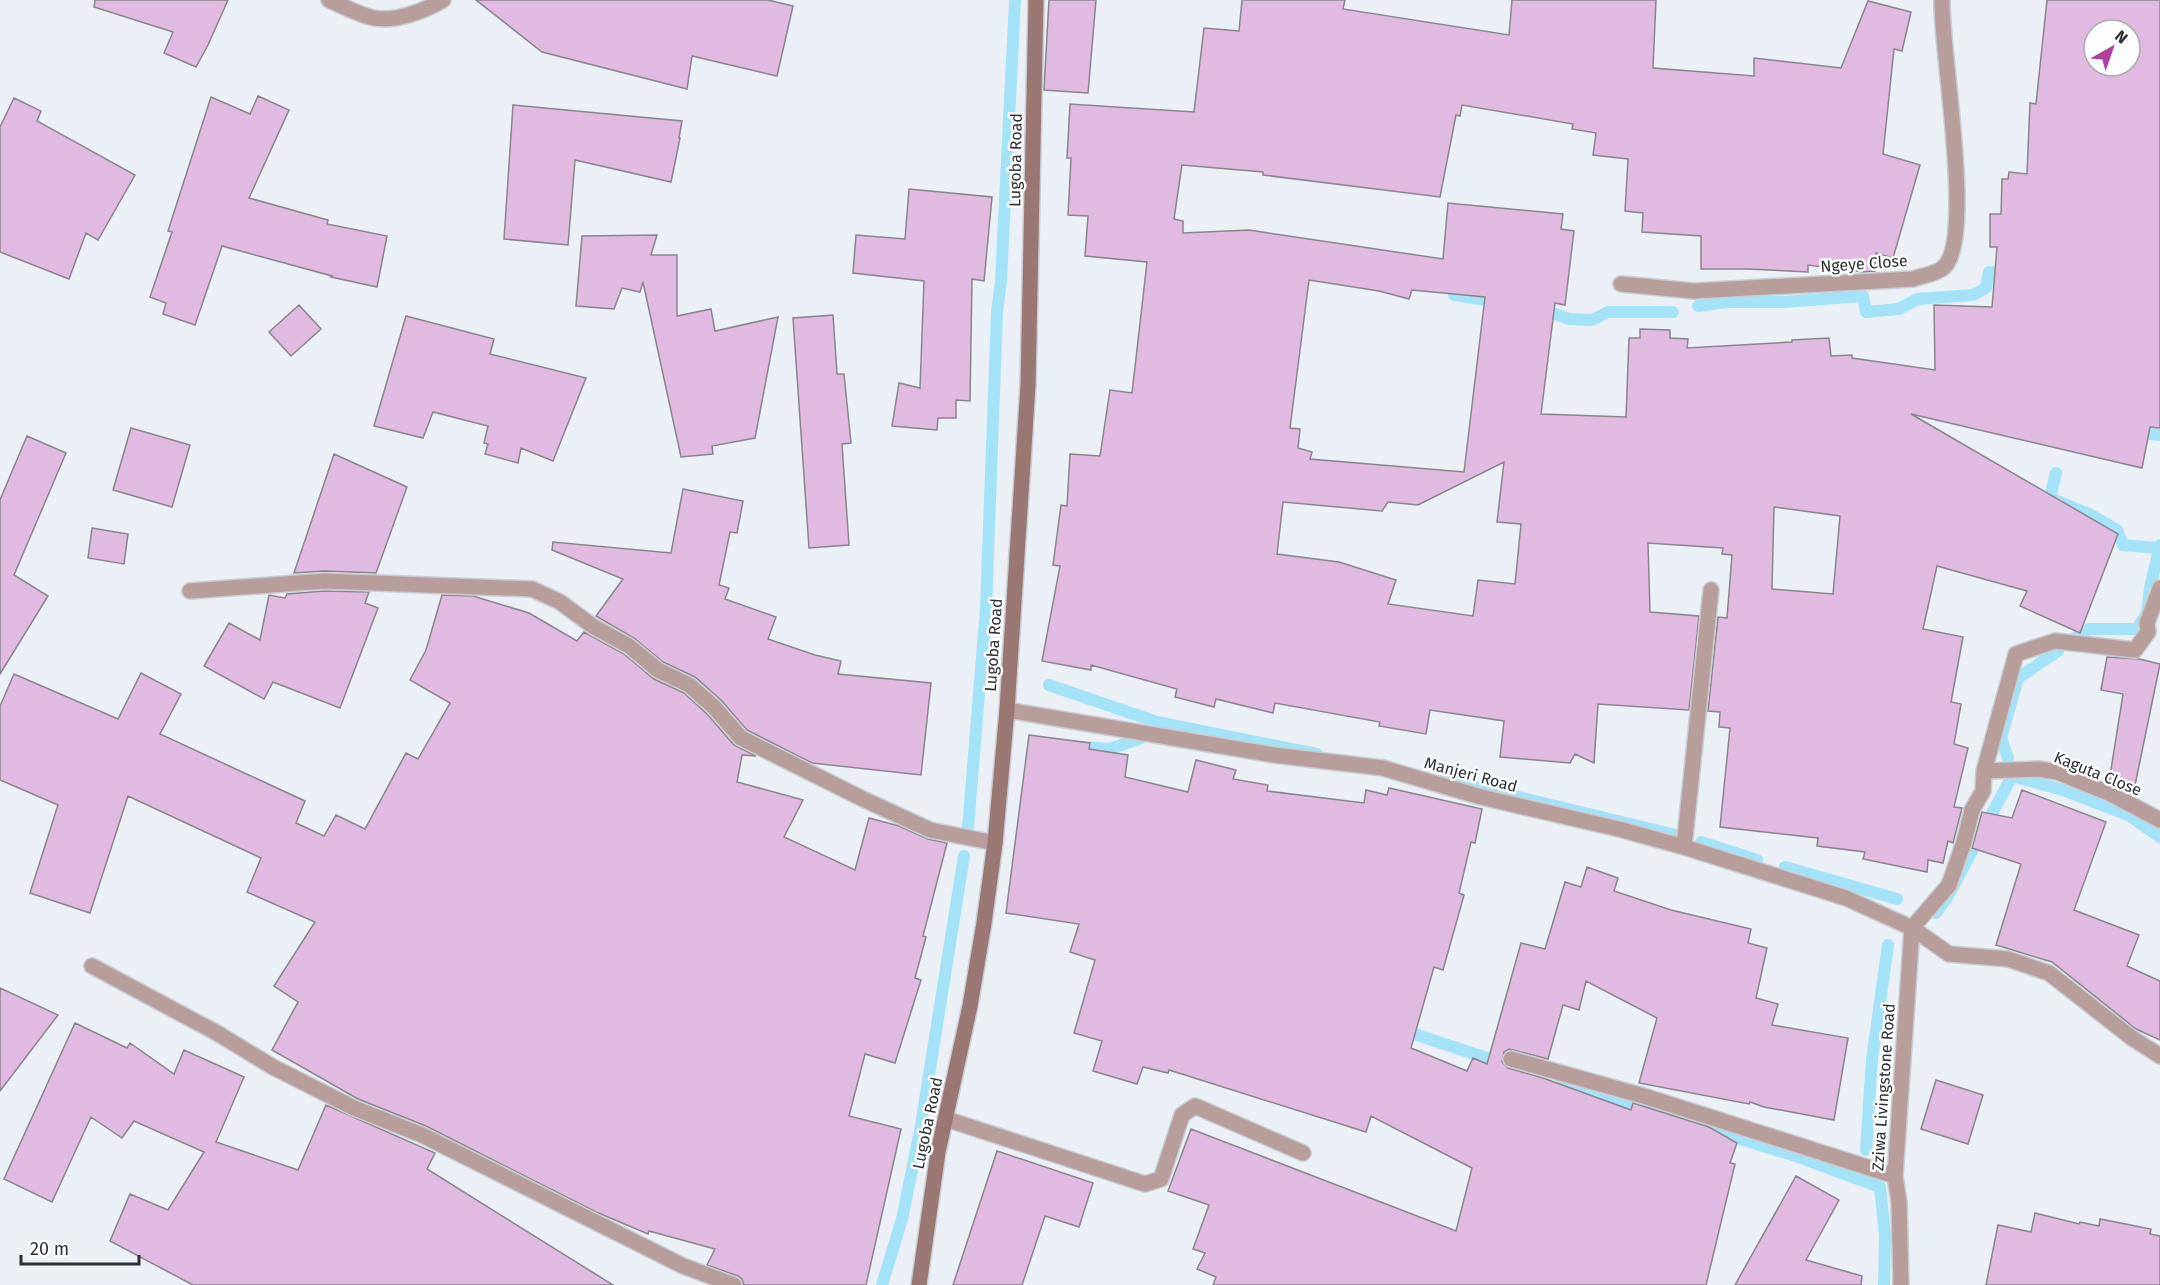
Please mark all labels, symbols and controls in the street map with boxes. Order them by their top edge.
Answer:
north arrow [2082,18,2142,78]
text: N [2111,26,2131,48]
street label: Lugoba Road [1005,113,1026,207]
street label: Ngeye Close [1820,251,1908,276]
street label: Lugoba Road [981,598,1006,692]
street label: Kaguta Close [2051,747,2144,800]
street label: Manjeri Road [1422,753,1519,796]
street label: Zziwa Livingstone Road [1868,1003,1899,1171]
street label: Lugoba Road [908,1075,947,1171]
scale bar [21,1228,140,1266]
text: 20 m [30,1238,69,1260]

